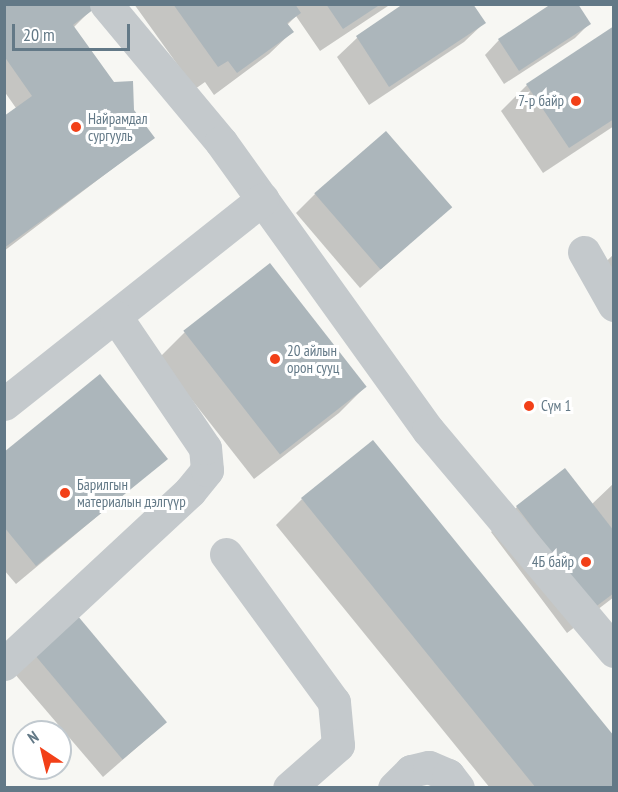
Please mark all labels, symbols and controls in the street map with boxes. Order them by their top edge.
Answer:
scale bar [15,12,134,50]
text: 20 m [23,23,55,46]
place label: 7-р байр [518,92,564,110]
marker: 7-р байр [569,94,583,108]
place label: Найрамдал сургууль [88,109,148,144]
marker: Найрамдал сургууль [69,120,83,134]
place label: 20 айлын орон сууц [287,341,339,376]
marker: 20 айлын орон сууц [268,352,282,366]
place label: Сүм 1 [541,397,571,415]
marker: Сүм 1 [522,399,536,413]
place label: Барилгын материалын дэлгүүр [77,475,186,510]
marker: Барилгын материалын дэлгүүр [58,486,72,500]
place label: 4Б байр [532,553,574,571]
marker: 4Б байр [579,555,593,569]
north arrow [12,720,72,780]
text: N [24,726,42,748]

